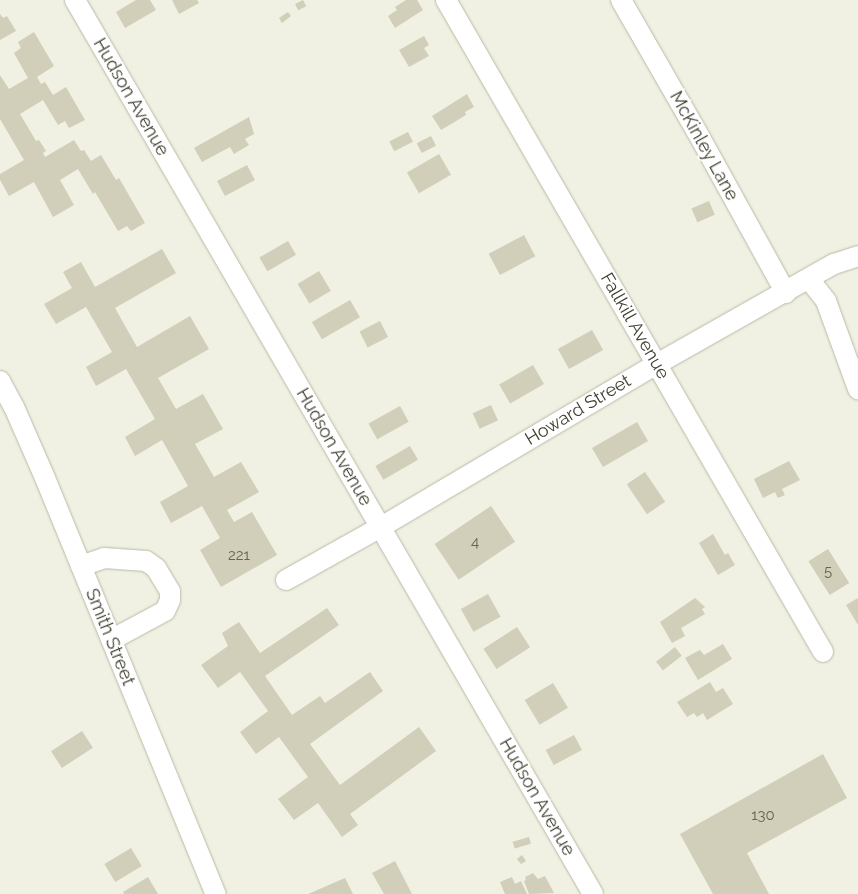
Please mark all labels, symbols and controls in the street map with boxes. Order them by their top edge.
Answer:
street label: Hudson Avenue [88,34,174,160]
street label: McKinley Lane [665,87,743,205]
street label: Fallkill Avenue [596,269,674,383]
street label: Howard Street [521,370,635,450]
street label: Hudson Avenue [291,384,377,510]
house number: 4 [471,534,479,552]
house number: 221 [228,547,250,565]
house number: 5 [824,563,832,581]
street label: Smith Street [81,585,139,689]
street label: Hudson Avenue [494,734,580,860]
house number: 130 [751,807,775,825]

